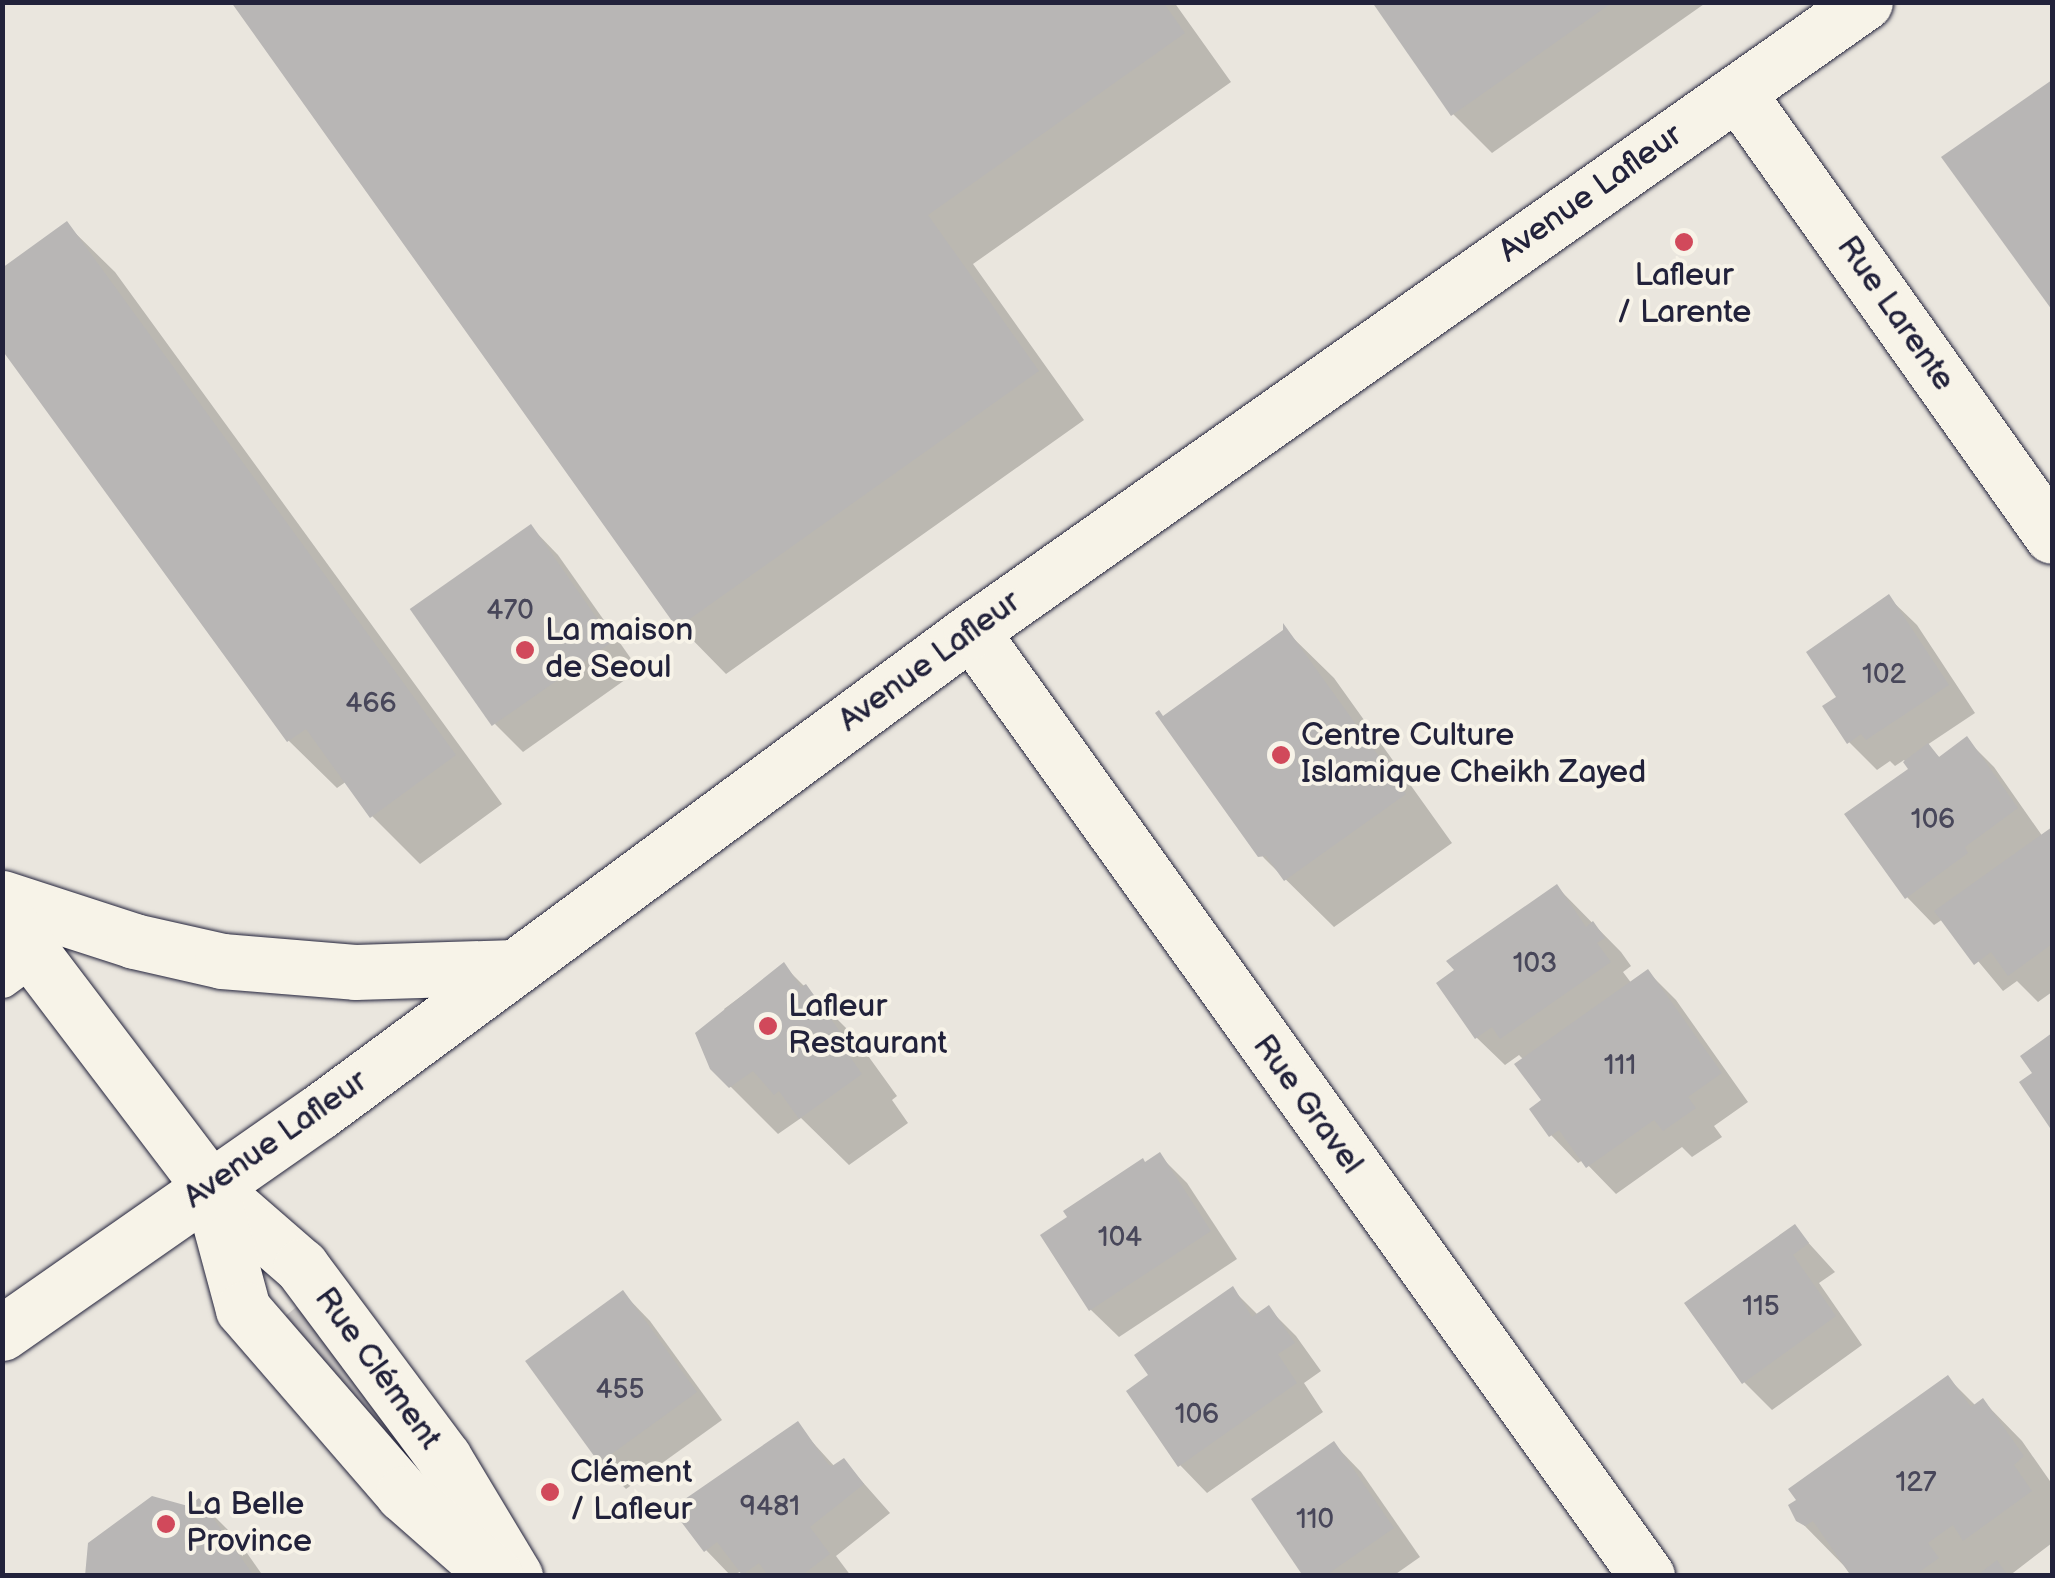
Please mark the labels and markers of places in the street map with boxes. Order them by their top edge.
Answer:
marker: Lafleur / Larente [1673,231,1695,253]
place label: Lafleur / Larente [1617,258,1751,333]
place label: La maison de Seoul [545,613,693,688]
marker: La maison de Seoul [514,639,536,661]
place label: Centre Culture Islamique Cheikh Zayed [1301,718,1646,793]
marker: Centre Culture Islamique Cheikh Zayed [1270,744,1292,766]
place label: Lafleur Restaurant [788,989,947,1064]
marker: Lafleur Restaurant [757,1015,779,1037]
place label: Clément / Lafleur [570,1455,692,1530]
marker: Clément / Lafleur [539,1481,561,1503]
place label: La Belle Province [186,1487,312,1562]
marker: La Belle Province [155,1513,177,1535]

